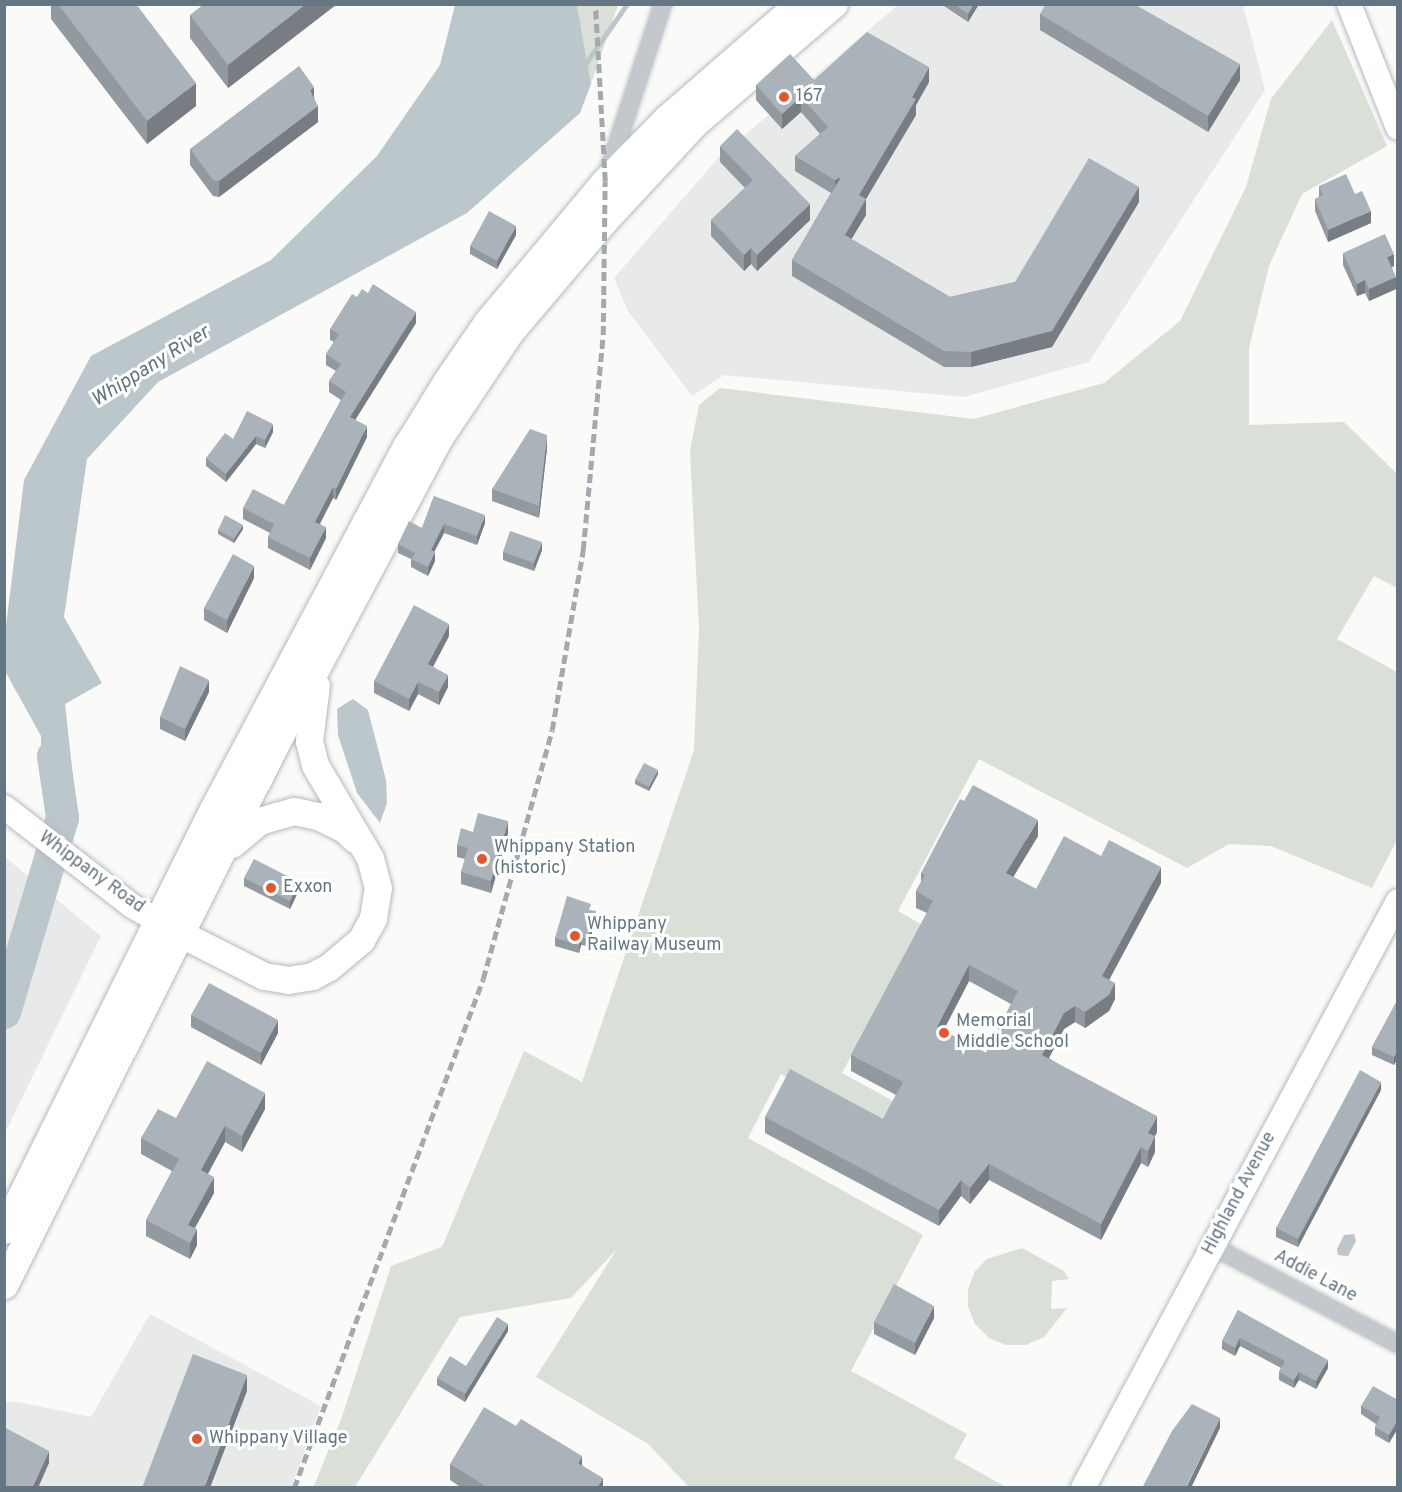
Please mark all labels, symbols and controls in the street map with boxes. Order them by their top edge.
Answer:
place label: 167 [796,86,822,108]
marker: 167 [777,90,791,104]
water label: Whippany River [88,321,214,413]
street label: Whippany Road [34,827,148,919]
place label: Whippany Station (historic) [494,838,635,880]
marker: Whippany Station (historic) [475,852,489,866]
place label: Exxon [283,877,332,899]
marker: Exxon [264,881,278,895]
place label: Whippany Railway Museum [587,915,721,958]
marker: Whippany Railway Museum [568,929,582,943]
place label: Memorial Middle School [956,1012,1069,1054]
marker: Memorial Middle School [937,1026,951,1040]
street label: Highland Avenue [1198,1129,1282,1259]
street label: Addie Lane [1270,1246,1360,1308]
place label: Whippany Village [209,1428,348,1450]
marker: Whippany Village [190,1432,204,1446]

